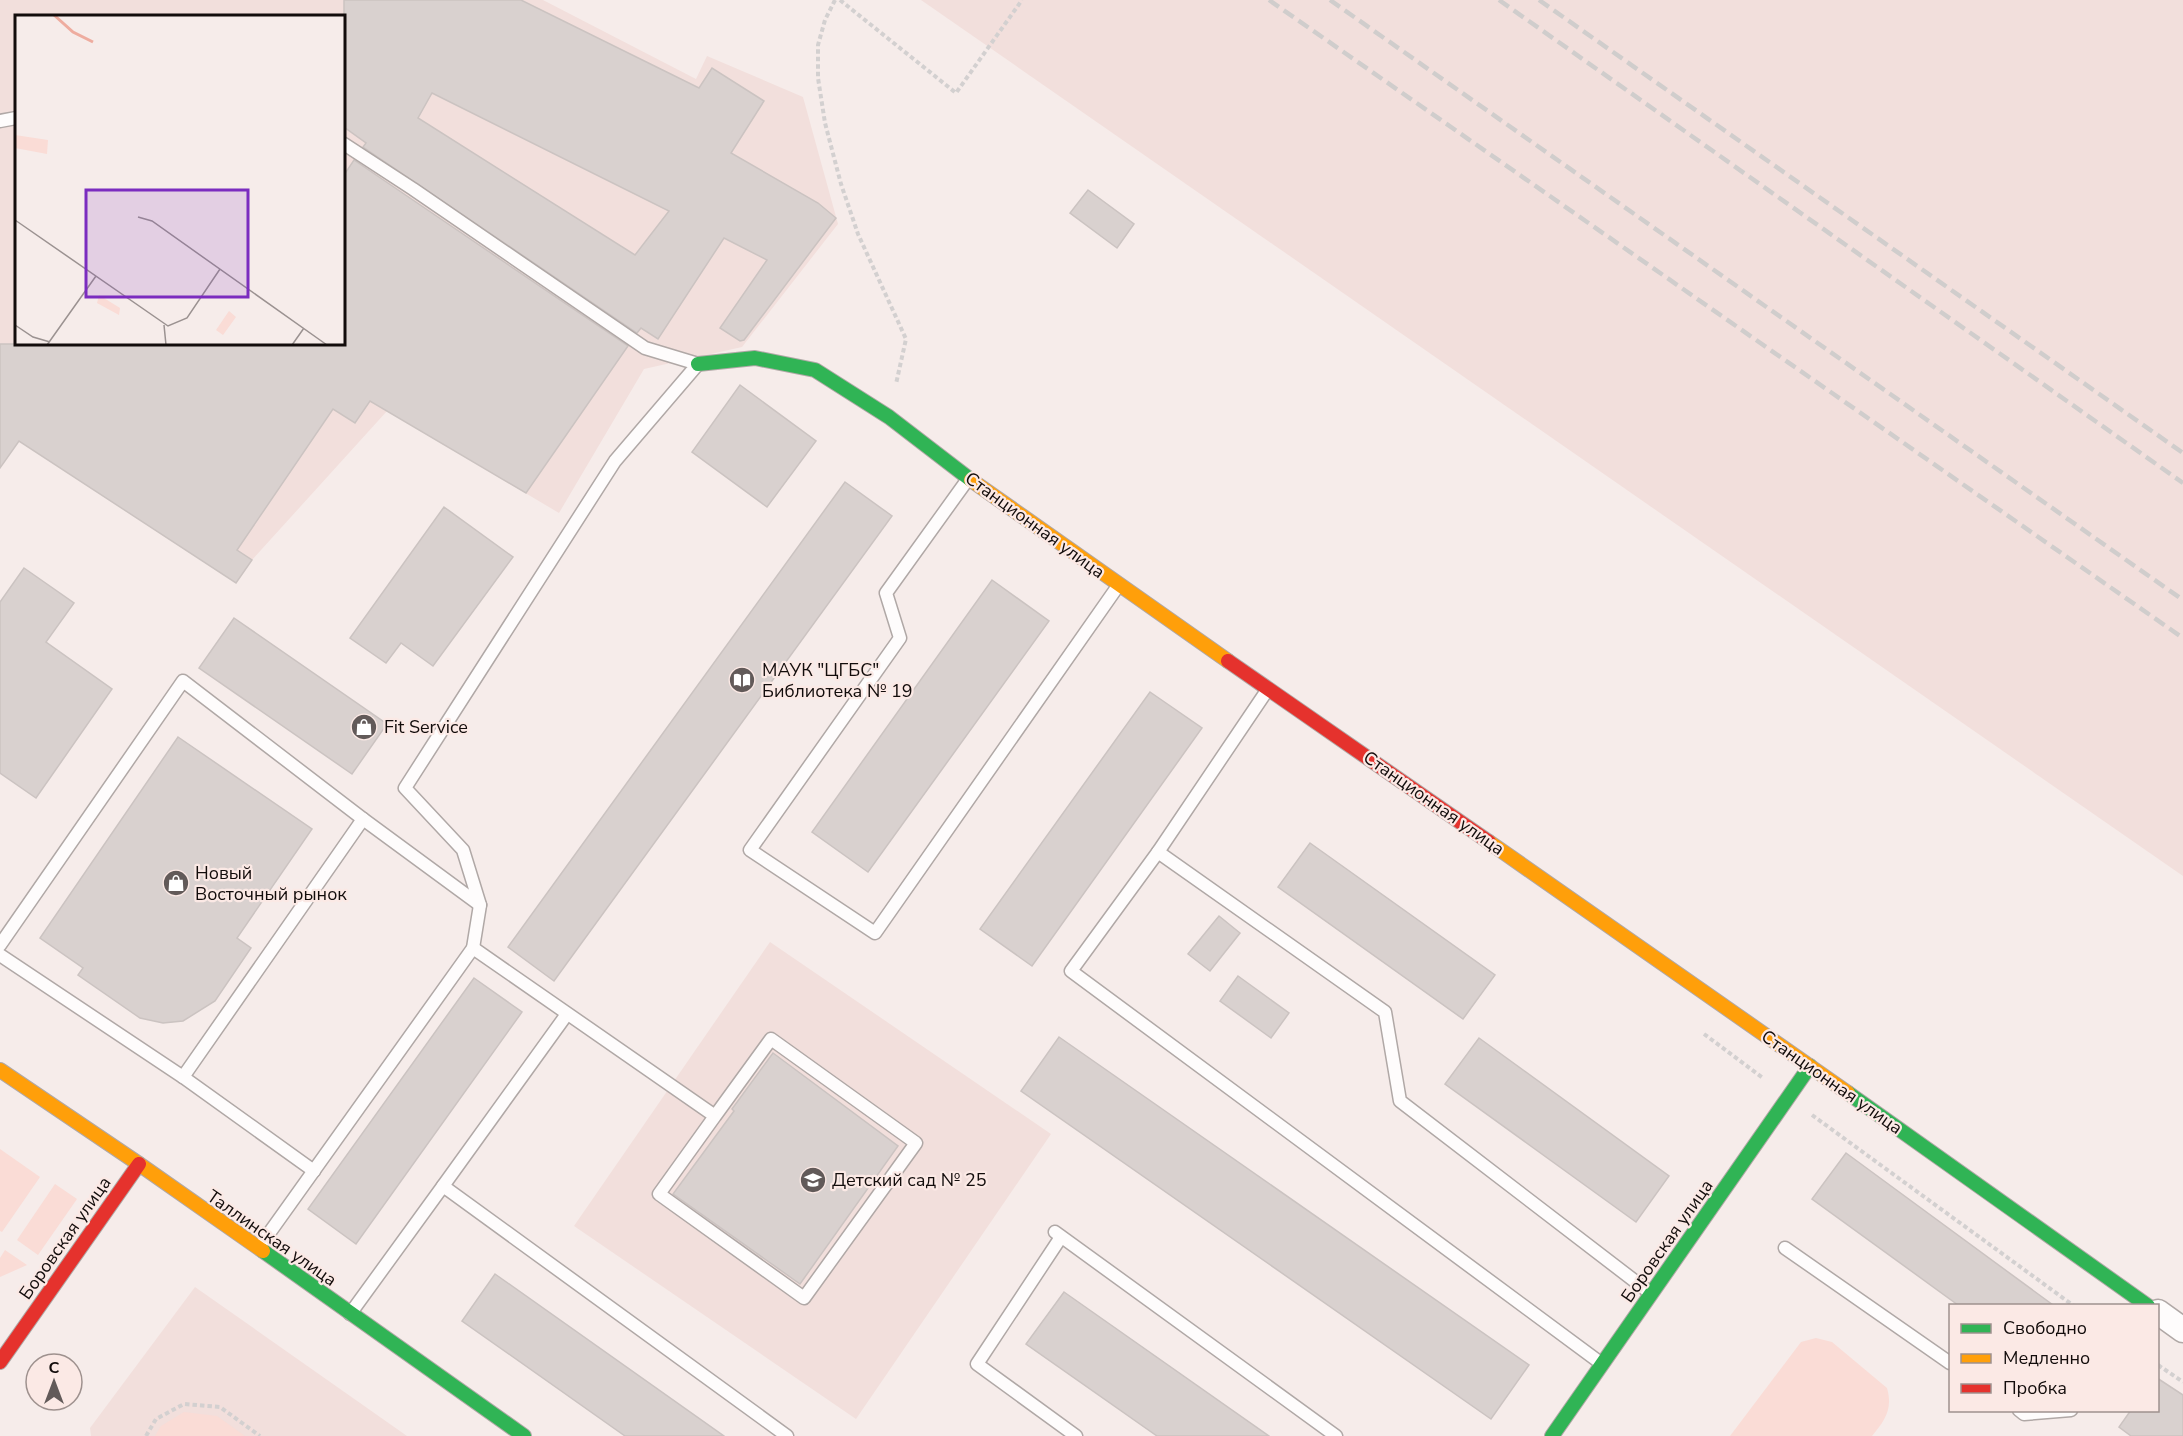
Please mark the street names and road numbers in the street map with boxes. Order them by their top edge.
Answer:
street label: Станционная улица [960,466,1110,584]
street label: Станционная улица [1359,745,1509,861]
street label: Станционная улица [1757,1024,1907,1140]
street label: Боровская улица [14,1172,116,1304]
street label: Боровская улица [1616,1175,1718,1307]
street label: Таллинская улица [202,1184,342,1292]

